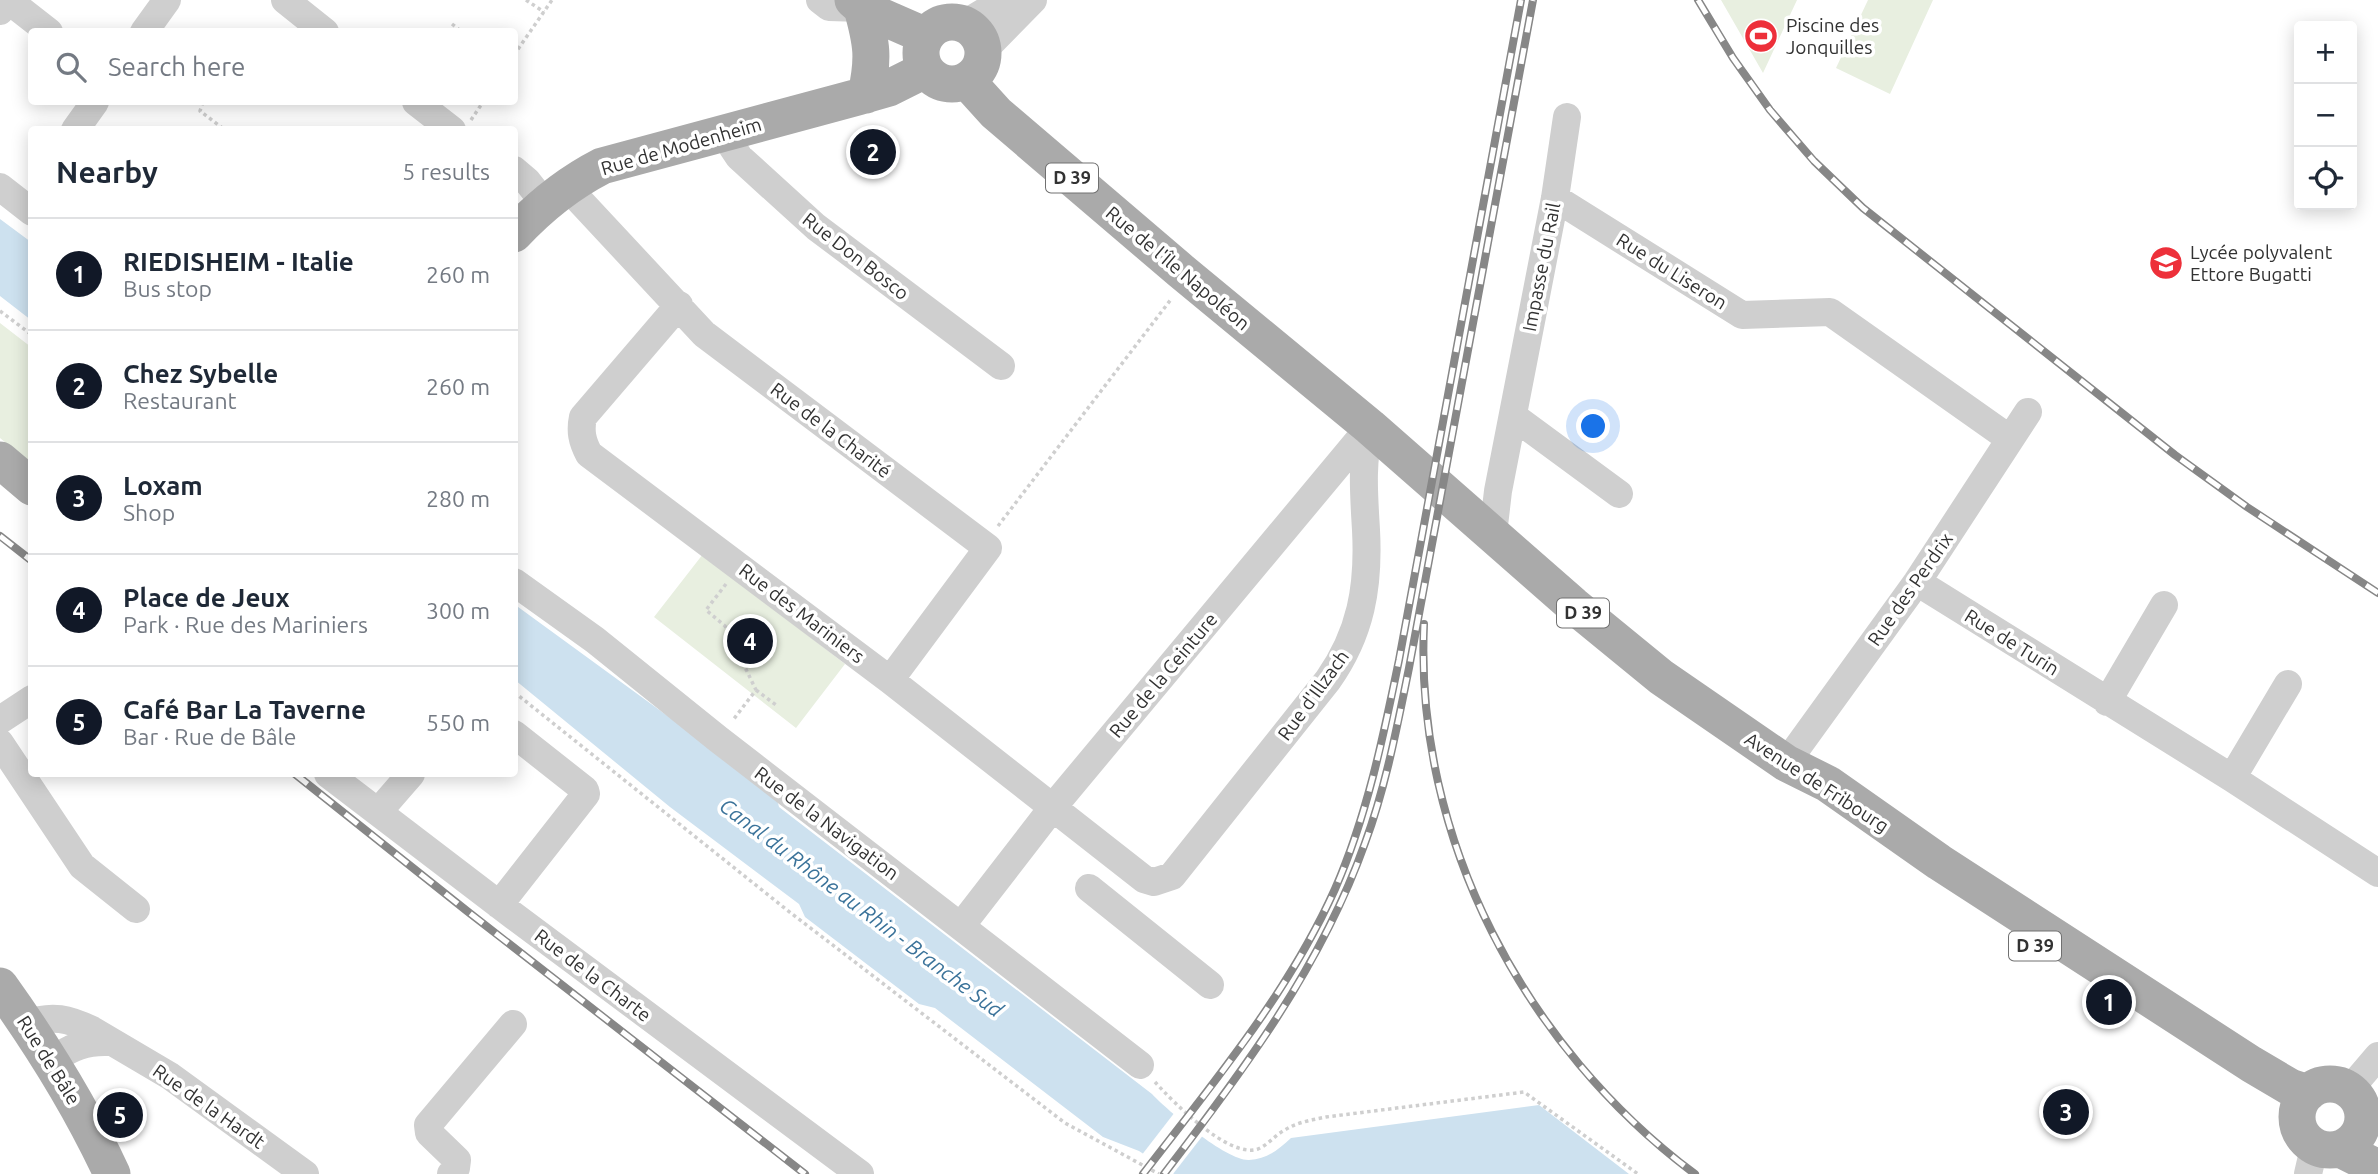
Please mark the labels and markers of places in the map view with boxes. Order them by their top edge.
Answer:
place label: Piscine des Jonquilles [1786,14,1879,58]
sports icon: Piscine des Jonquilles [1742,17,1780,55]
pin: 2 [850,126,896,178]
place label: Lycée polyvalent Ettore Bugatti [2190,241,2333,285]
school or university icon: Lycée polyvalent Ettore Bugatti [2147,244,2185,282]
pin: 4 [727,615,773,667]
pin: 1 [2086,976,2132,1028]
pin: 3 [2043,1086,2089,1138]
pin: 5 [97,1089,143,1141]

